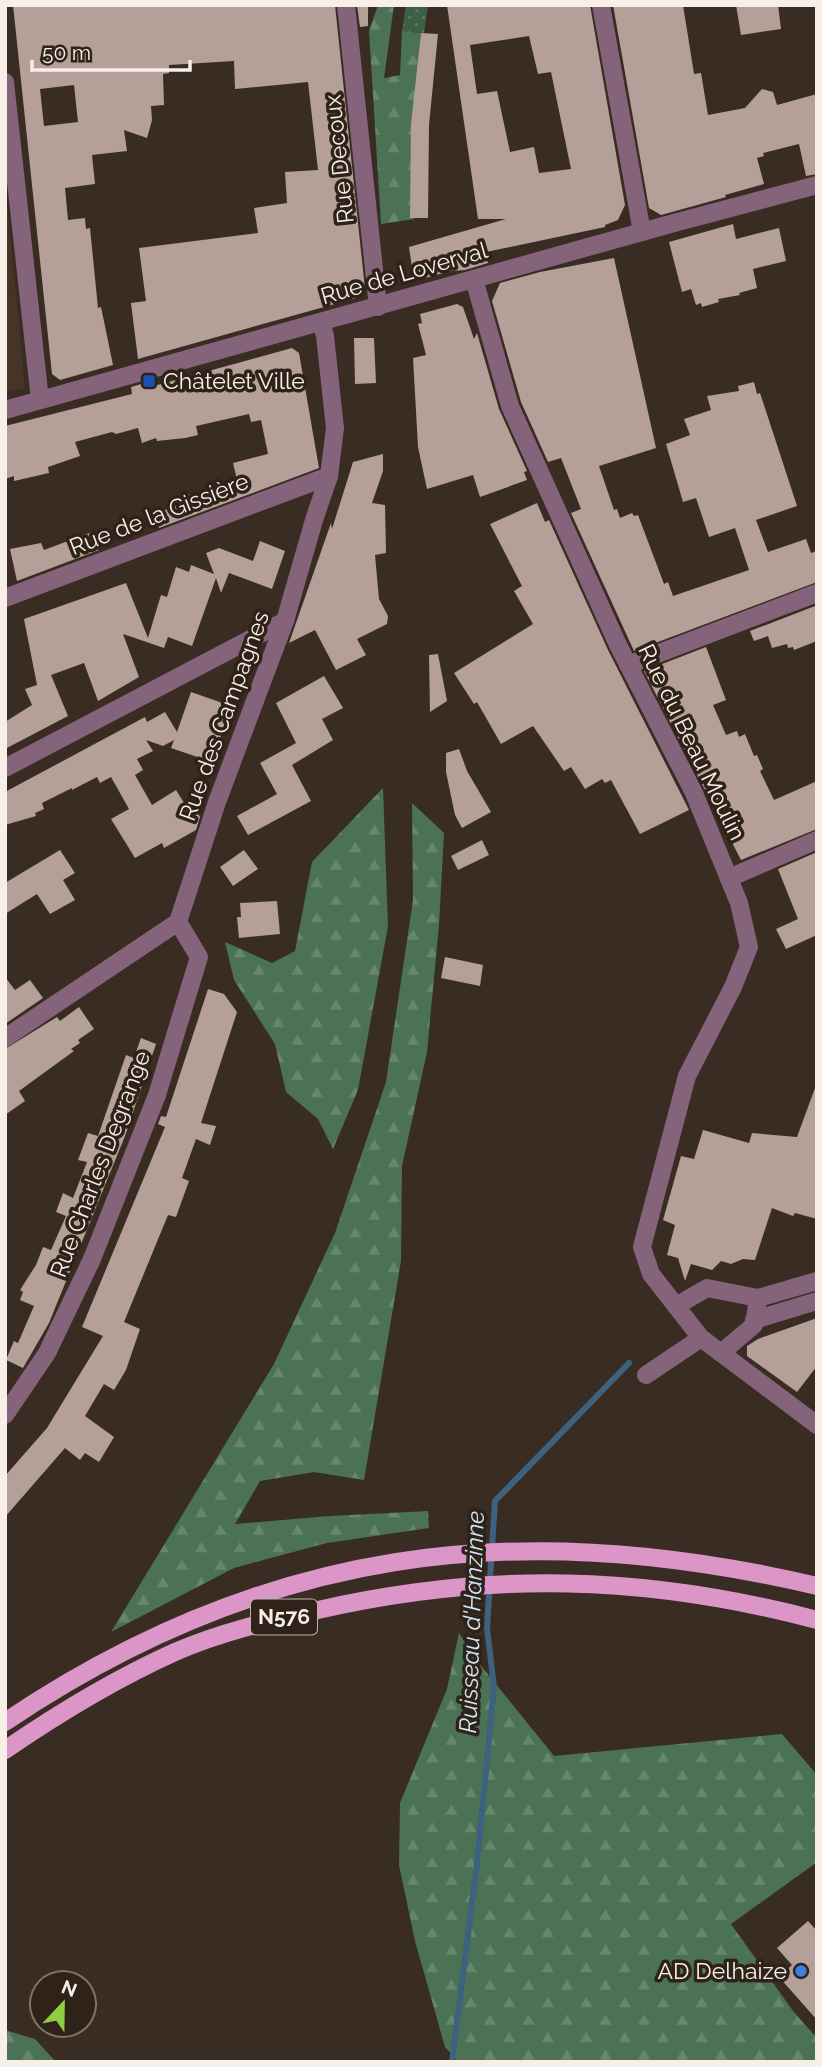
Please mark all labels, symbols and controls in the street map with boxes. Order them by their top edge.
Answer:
scale bar [32,28,189,72]
text: 50 m [42,40,91,65]
street label: Rue Decoux [318,93,359,225]
street label: Rue de Loverval [317,236,491,309]
place label: Châtelet Ville [163,367,305,394]
marker: Châtelet Ville [141,373,157,389]
street label: Rue de la Gissière [65,467,252,560]
street label: Rue des Campagnes [173,607,274,824]
street label: Rue du Beau Moulin [633,639,752,844]
street label: Rue Charles Degrange [44,1047,155,1281]
water label: Ruisseau d'Hanzinne [453,1510,490,1734]
road number: N576 [251,1600,317,1634]
place label: AD Delhaize [657,1957,787,1984]
marker: AD Delhaize [793,1963,809,1979]
north arrow [28,1969,98,2039]
text: N [59,1975,80,2001]

